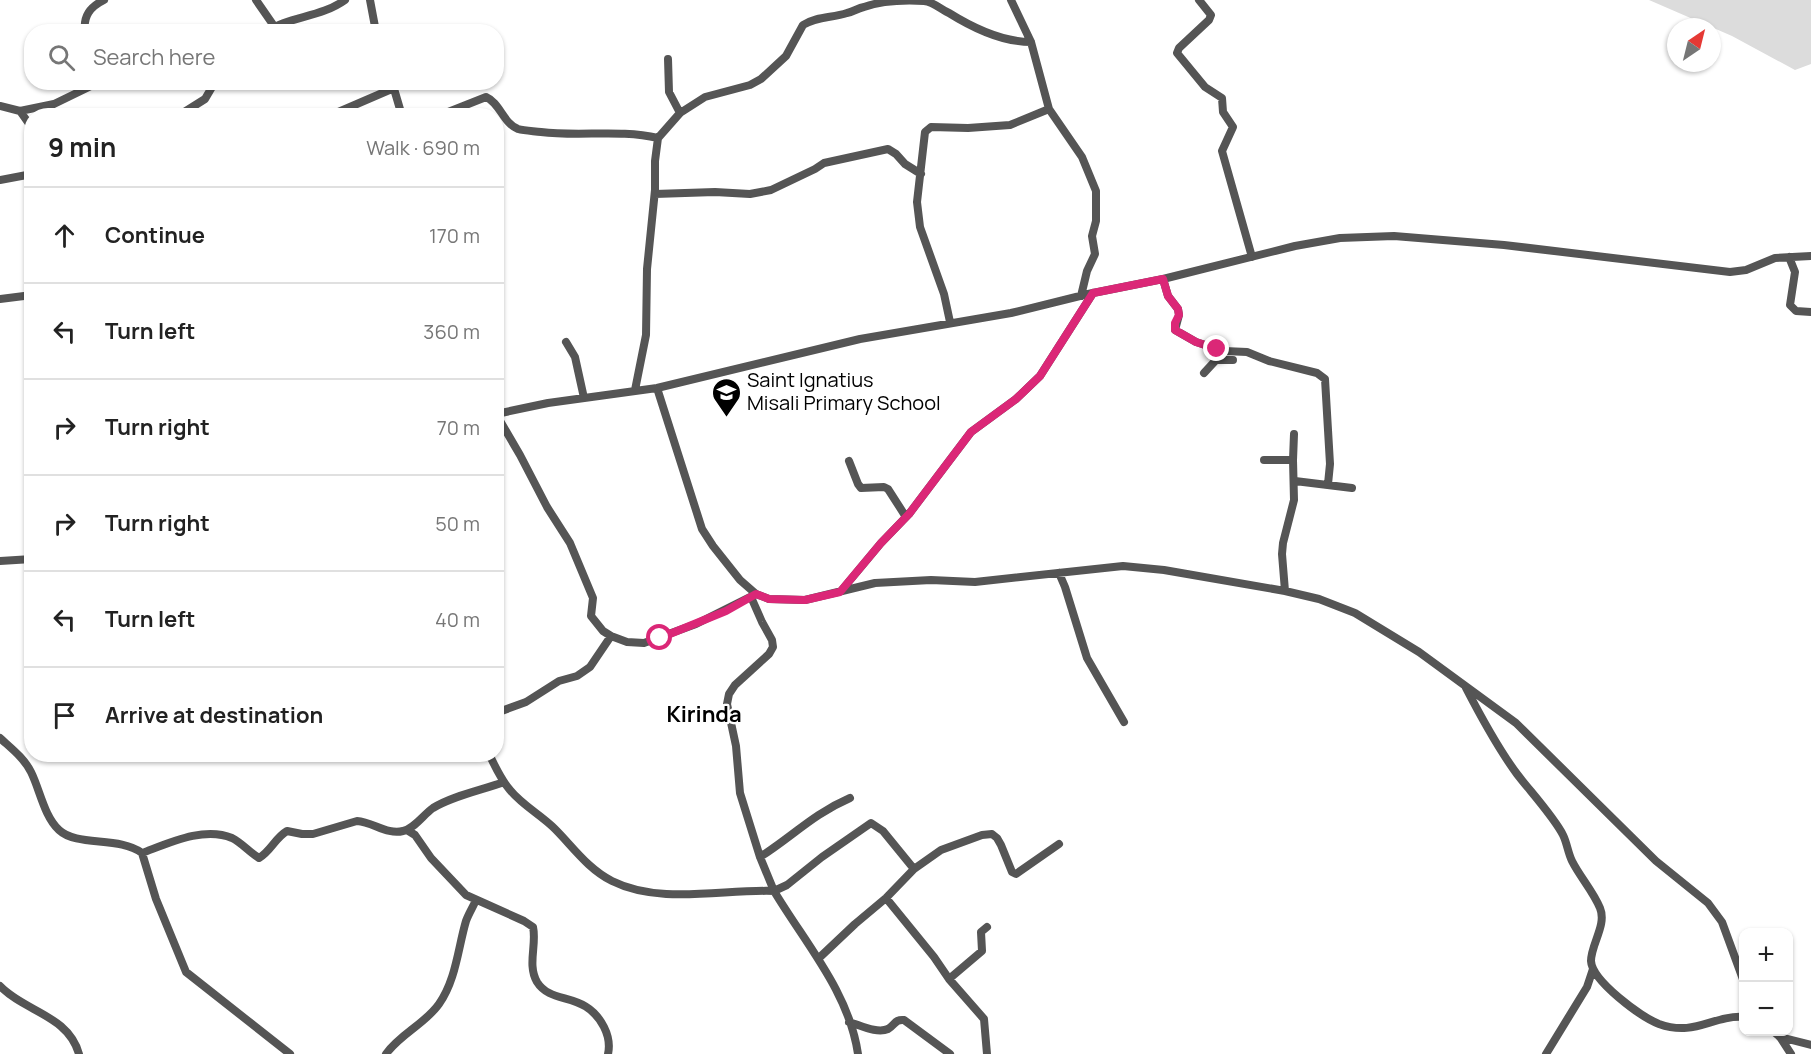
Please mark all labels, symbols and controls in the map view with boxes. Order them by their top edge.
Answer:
north arrow [1667,18,1721,72]
search box [24,24,504,90]
icon: search [45,41,78,74]
text: Search here [93,42,215,72]
text: 9 min [48,129,116,165]
text: Walk · 690 m [366,134,480,161]
icon: ahead [48,219,81,252]
text: Continue [105,220,205,250]
text: 170 m [429,222,480,249]
icon: left [48,315,81,348]
text: Turn left [105,316,195,346]
text: 360 m [423,318,480,345]
route end [1203,335,1229,361]
place label: Saint Ignatius Misali Primary School [747,366,941,416]
school or university icon: Saint Ignatius Misali Primary School [710,376,742,418]
icon: right [48,411,81,444]
text: Turn right [105,412,210,442]
text: 70 m [437,414,480,441]
icon: right [48,507,81,540]
text: Turn right [105,508,210,538]
text: 50 m [435,510,480,537]
icon: left [48,603,81,636]
text: Turn left [105,604,195,634]
text: 40 m [435,606,480,633]
route start [646,624,672,650]
icon: arrive [48,699,81,732]
district label: Kirinda [666,699,742,729]
text: Arrive at destination [105,700,323,730]
map controls [1739,928,1793,1036]
button: + [1739,928,1793,982]
button: − [1739,982,1793,1036]

